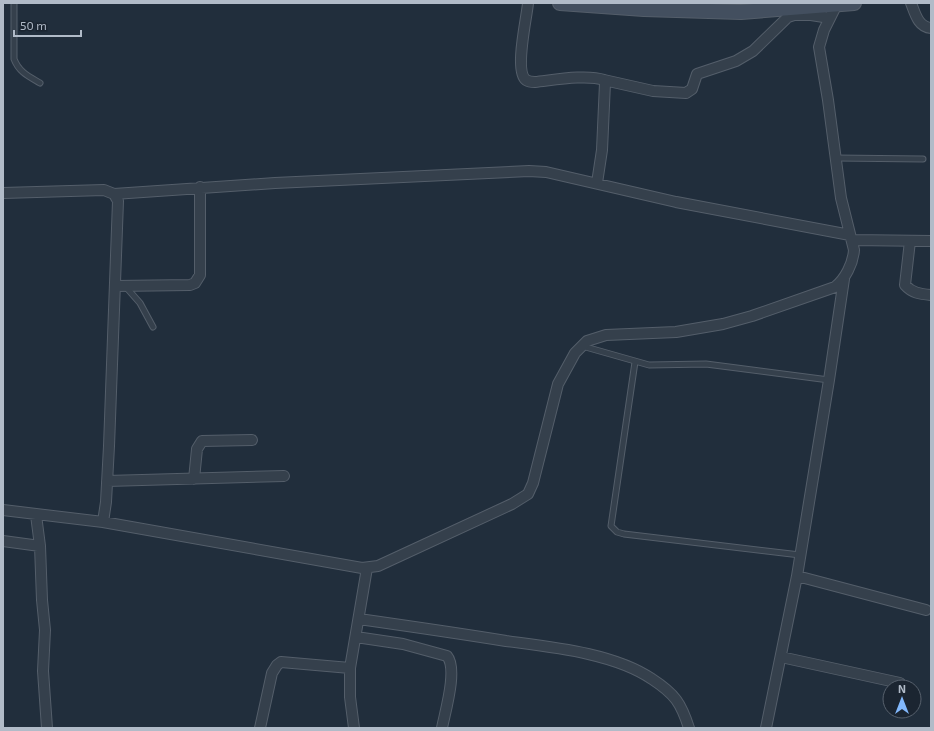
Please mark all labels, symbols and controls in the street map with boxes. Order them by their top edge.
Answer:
scale bar [14,12,81,38]
text: 50 m [20,18,47,32]
north arrow [882,679,922,719]
text: N [898,682,906,695]

